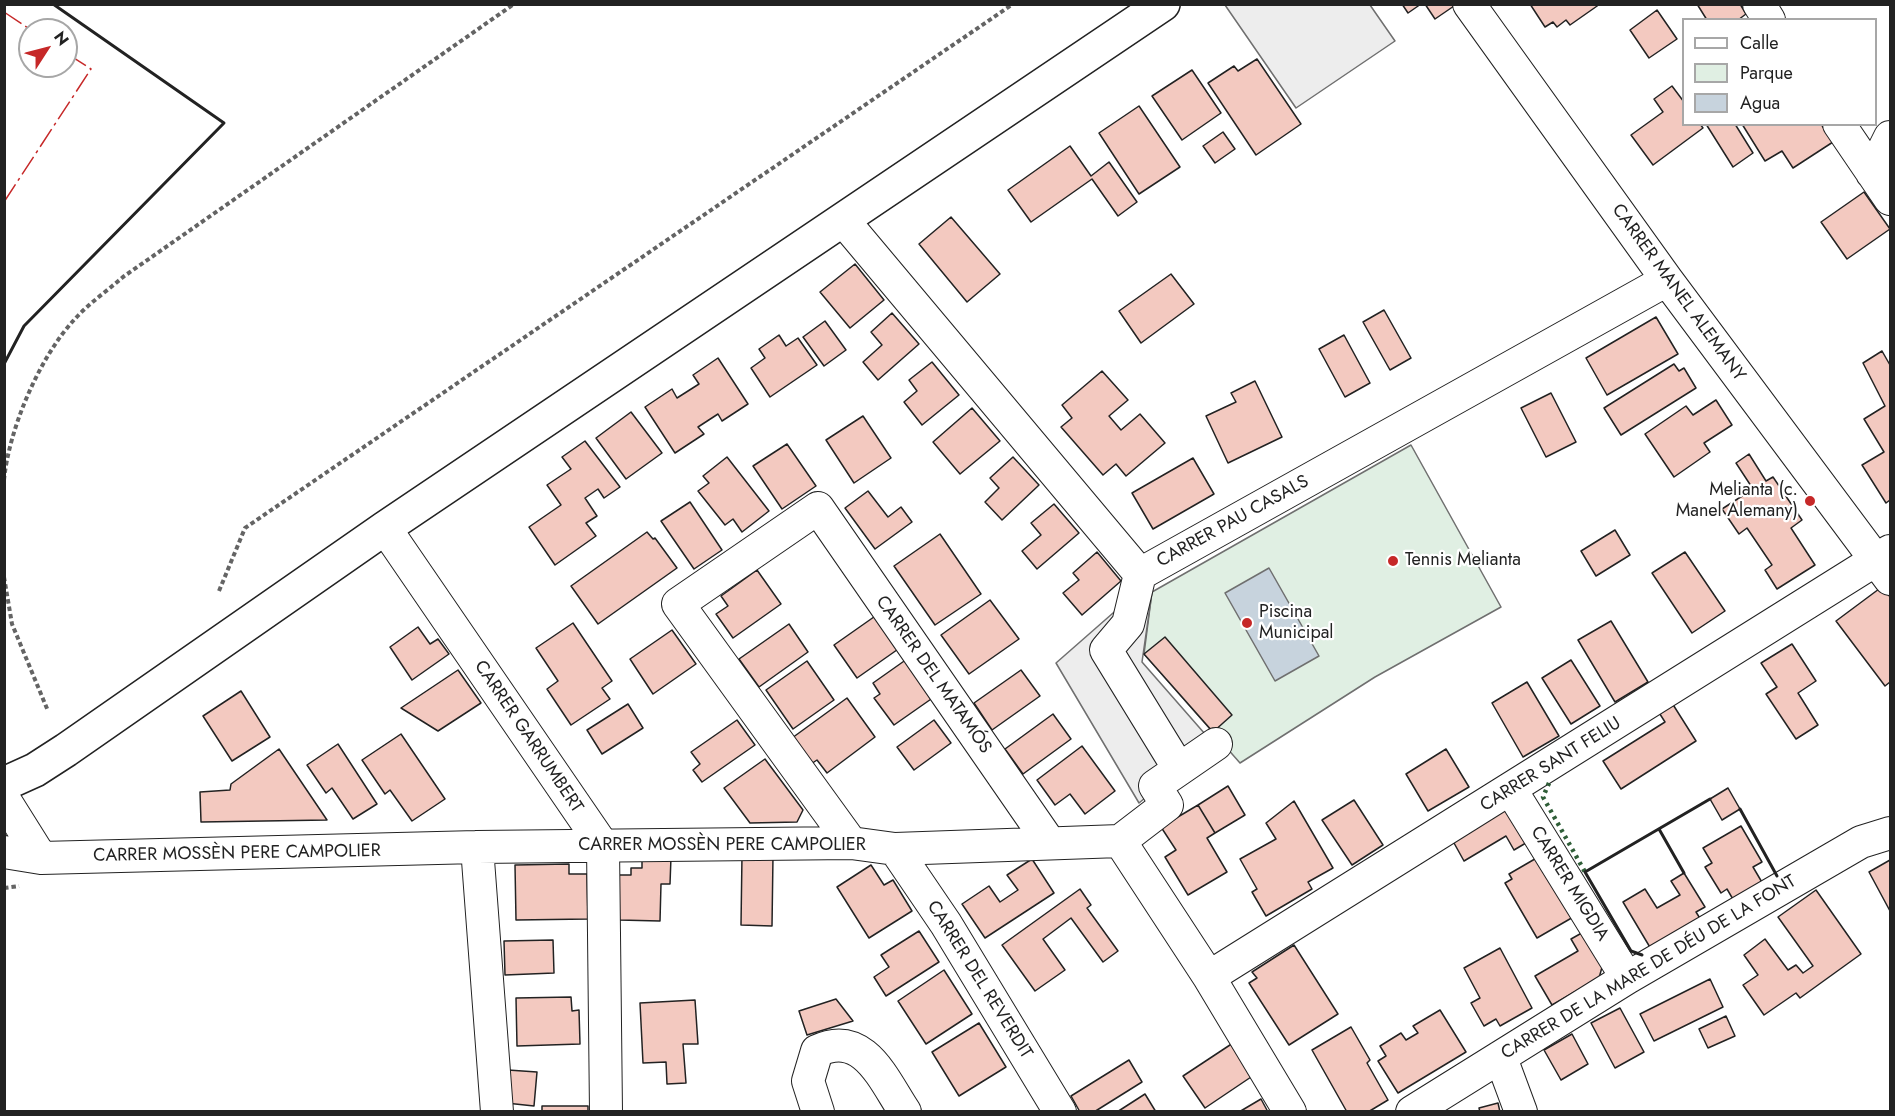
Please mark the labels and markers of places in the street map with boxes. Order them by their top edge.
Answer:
place label: Melianta (c. Manel Alemany) [1676,480,1798,522]
marker: Melianta (c. Manel Alemany) [1803,494,1817,508]
place label: Tennis Melianta [1405,550,1521,572]
marker: Tennis Melianta [1386,554,1400,568]
place label: Piscina Municipal [1259,602,1334,644]
marker: Piscina Municipal [1240,616,1254,630]

